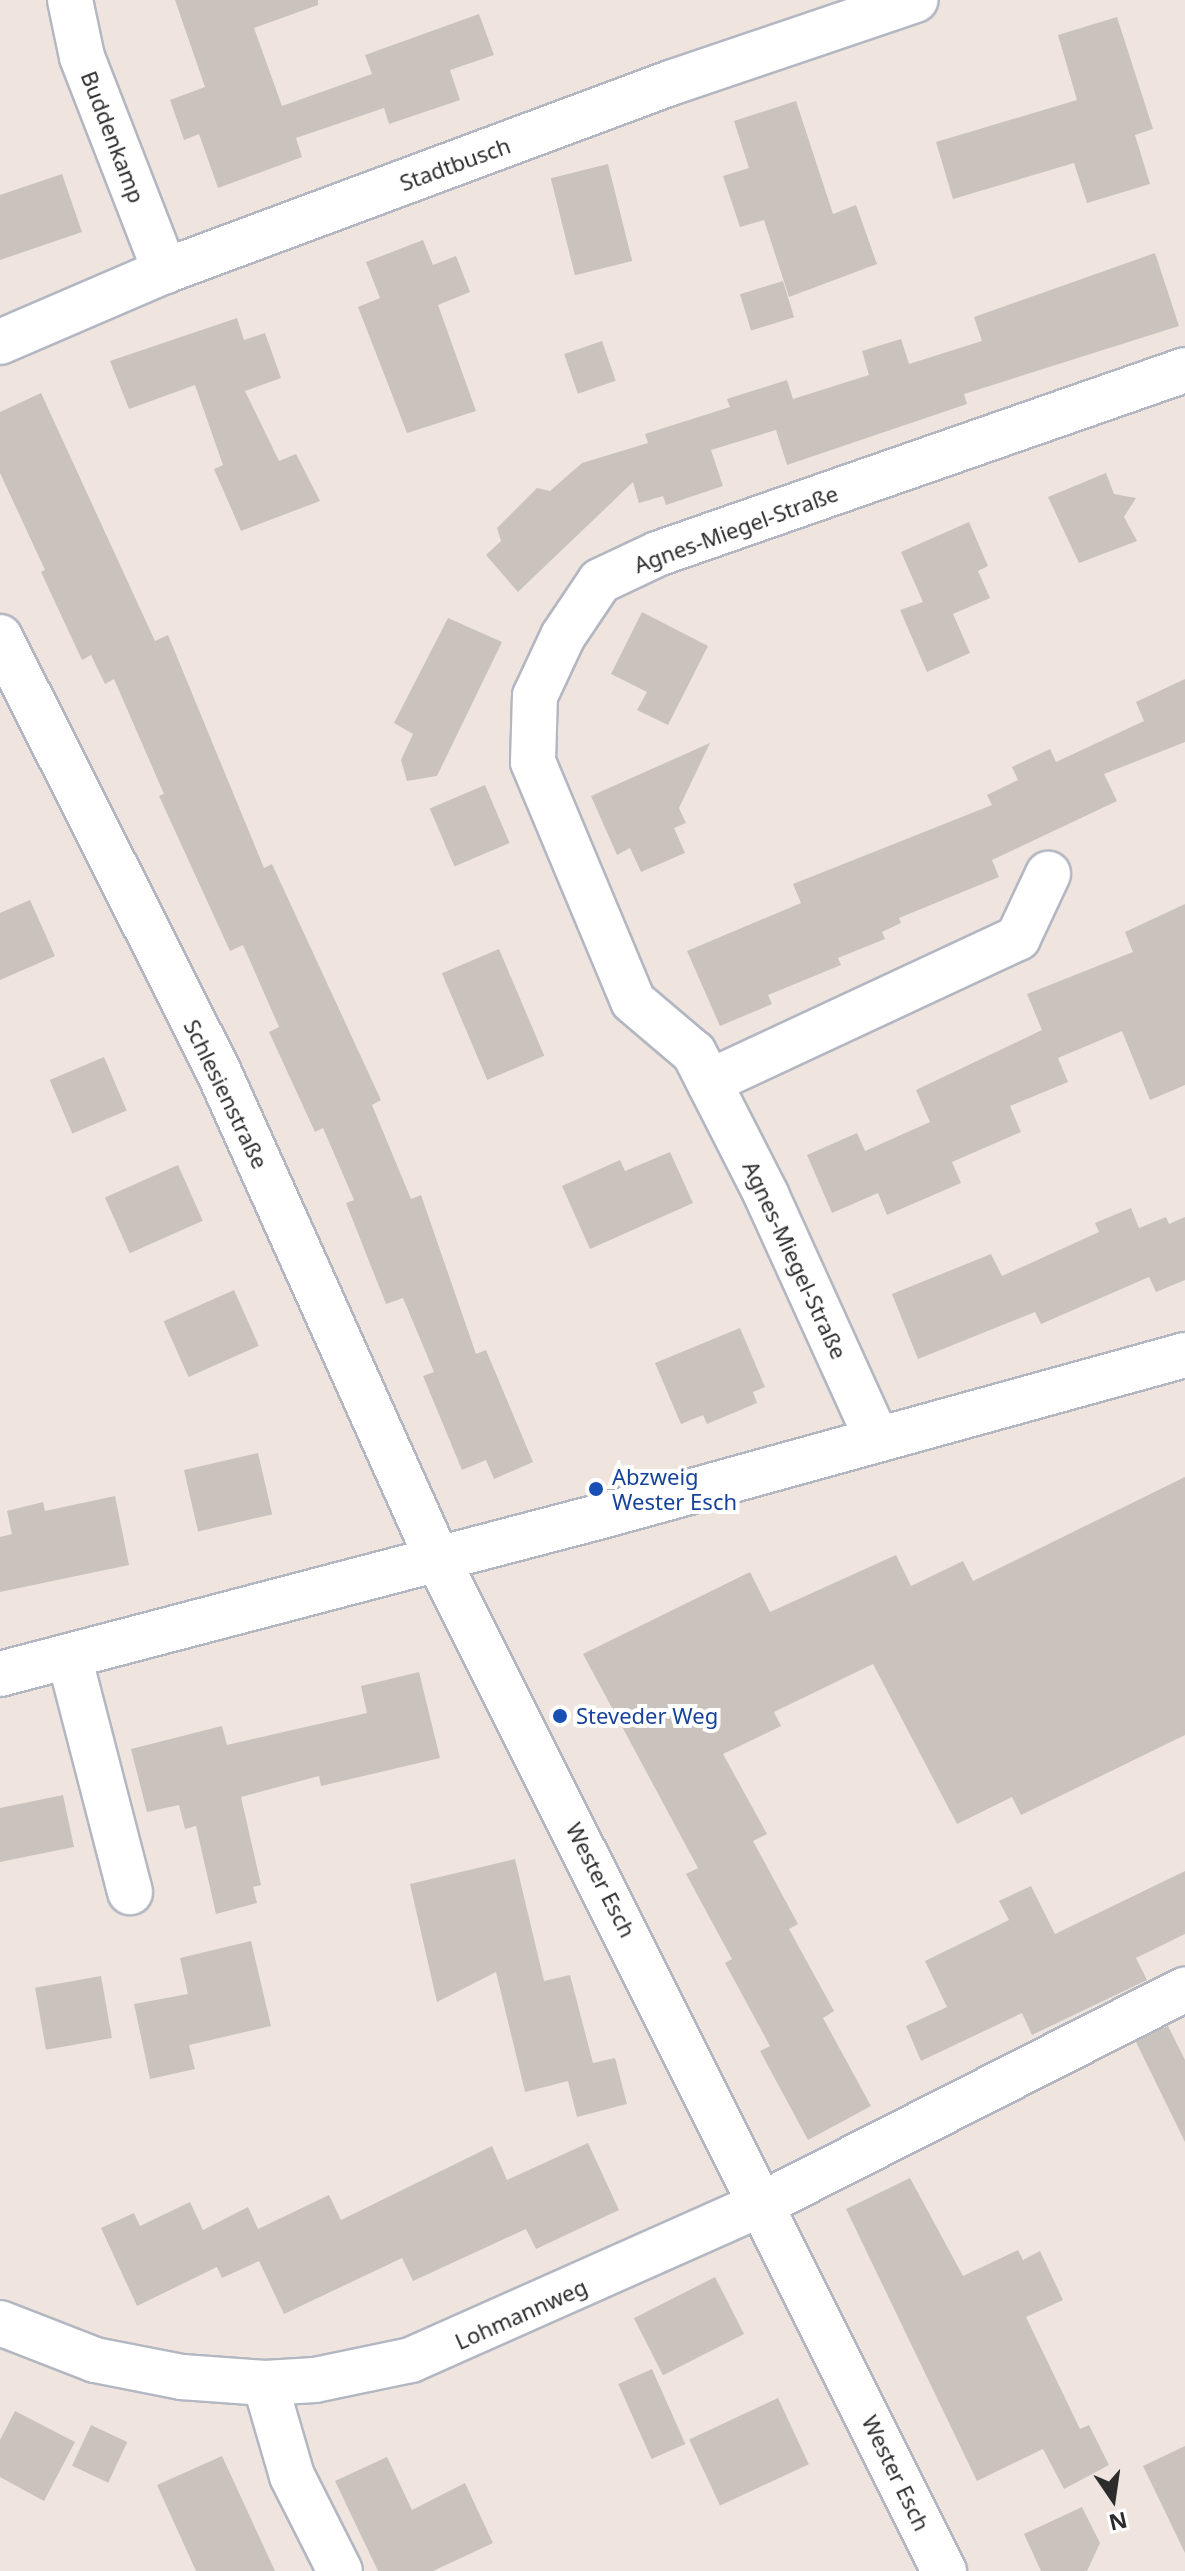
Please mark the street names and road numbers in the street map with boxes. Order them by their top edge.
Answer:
street label: Buddenkamp [76,67,150,207]
street label: Stadtbusch [396,132,514,196]
street label: Agnes-Miegel-Straße [630,480,842,578]
street label: Schlesienstraße [179,1015,273,1173]
street label: Agnes-Miegel-Straße [738,1157,852,1363]
street label: Wester Esch [561,1818,641,1942]
street label: Lohmannweg [451,2273,591,2355]
street label: Wester Esch [857,2411,935,2535]

